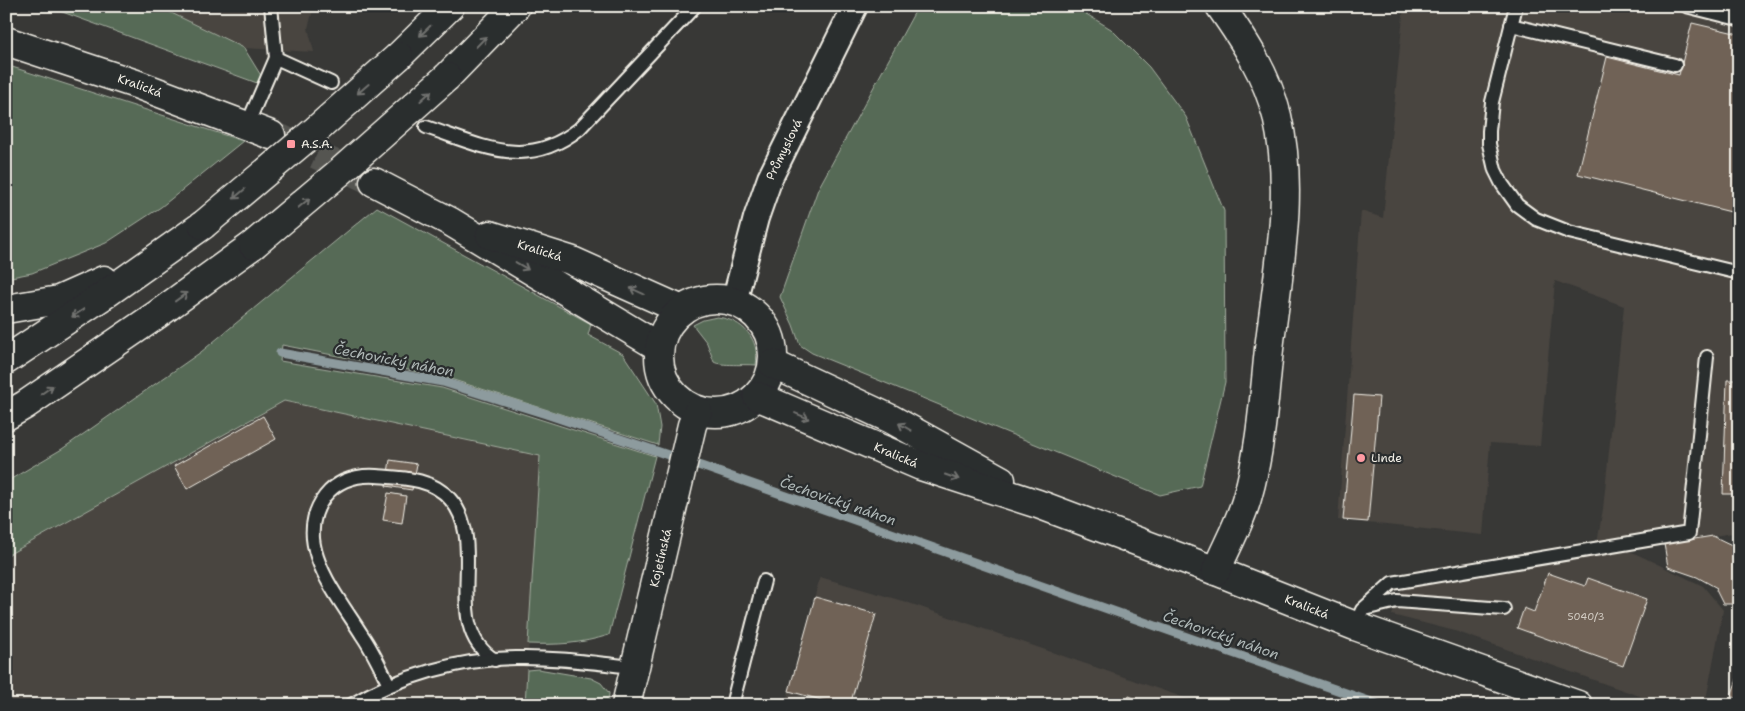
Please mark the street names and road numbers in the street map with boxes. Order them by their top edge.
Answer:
street label: Kralická [115,70,165,101]
street label: Průmyslová [762,116,806,183]
street label: Kralická [515,236,565,265]
street label: Kralická [871,439,921,472]
street label: Kojetínská [646,527,675,589]
street label: Kralická [1282,591,1332,623]

